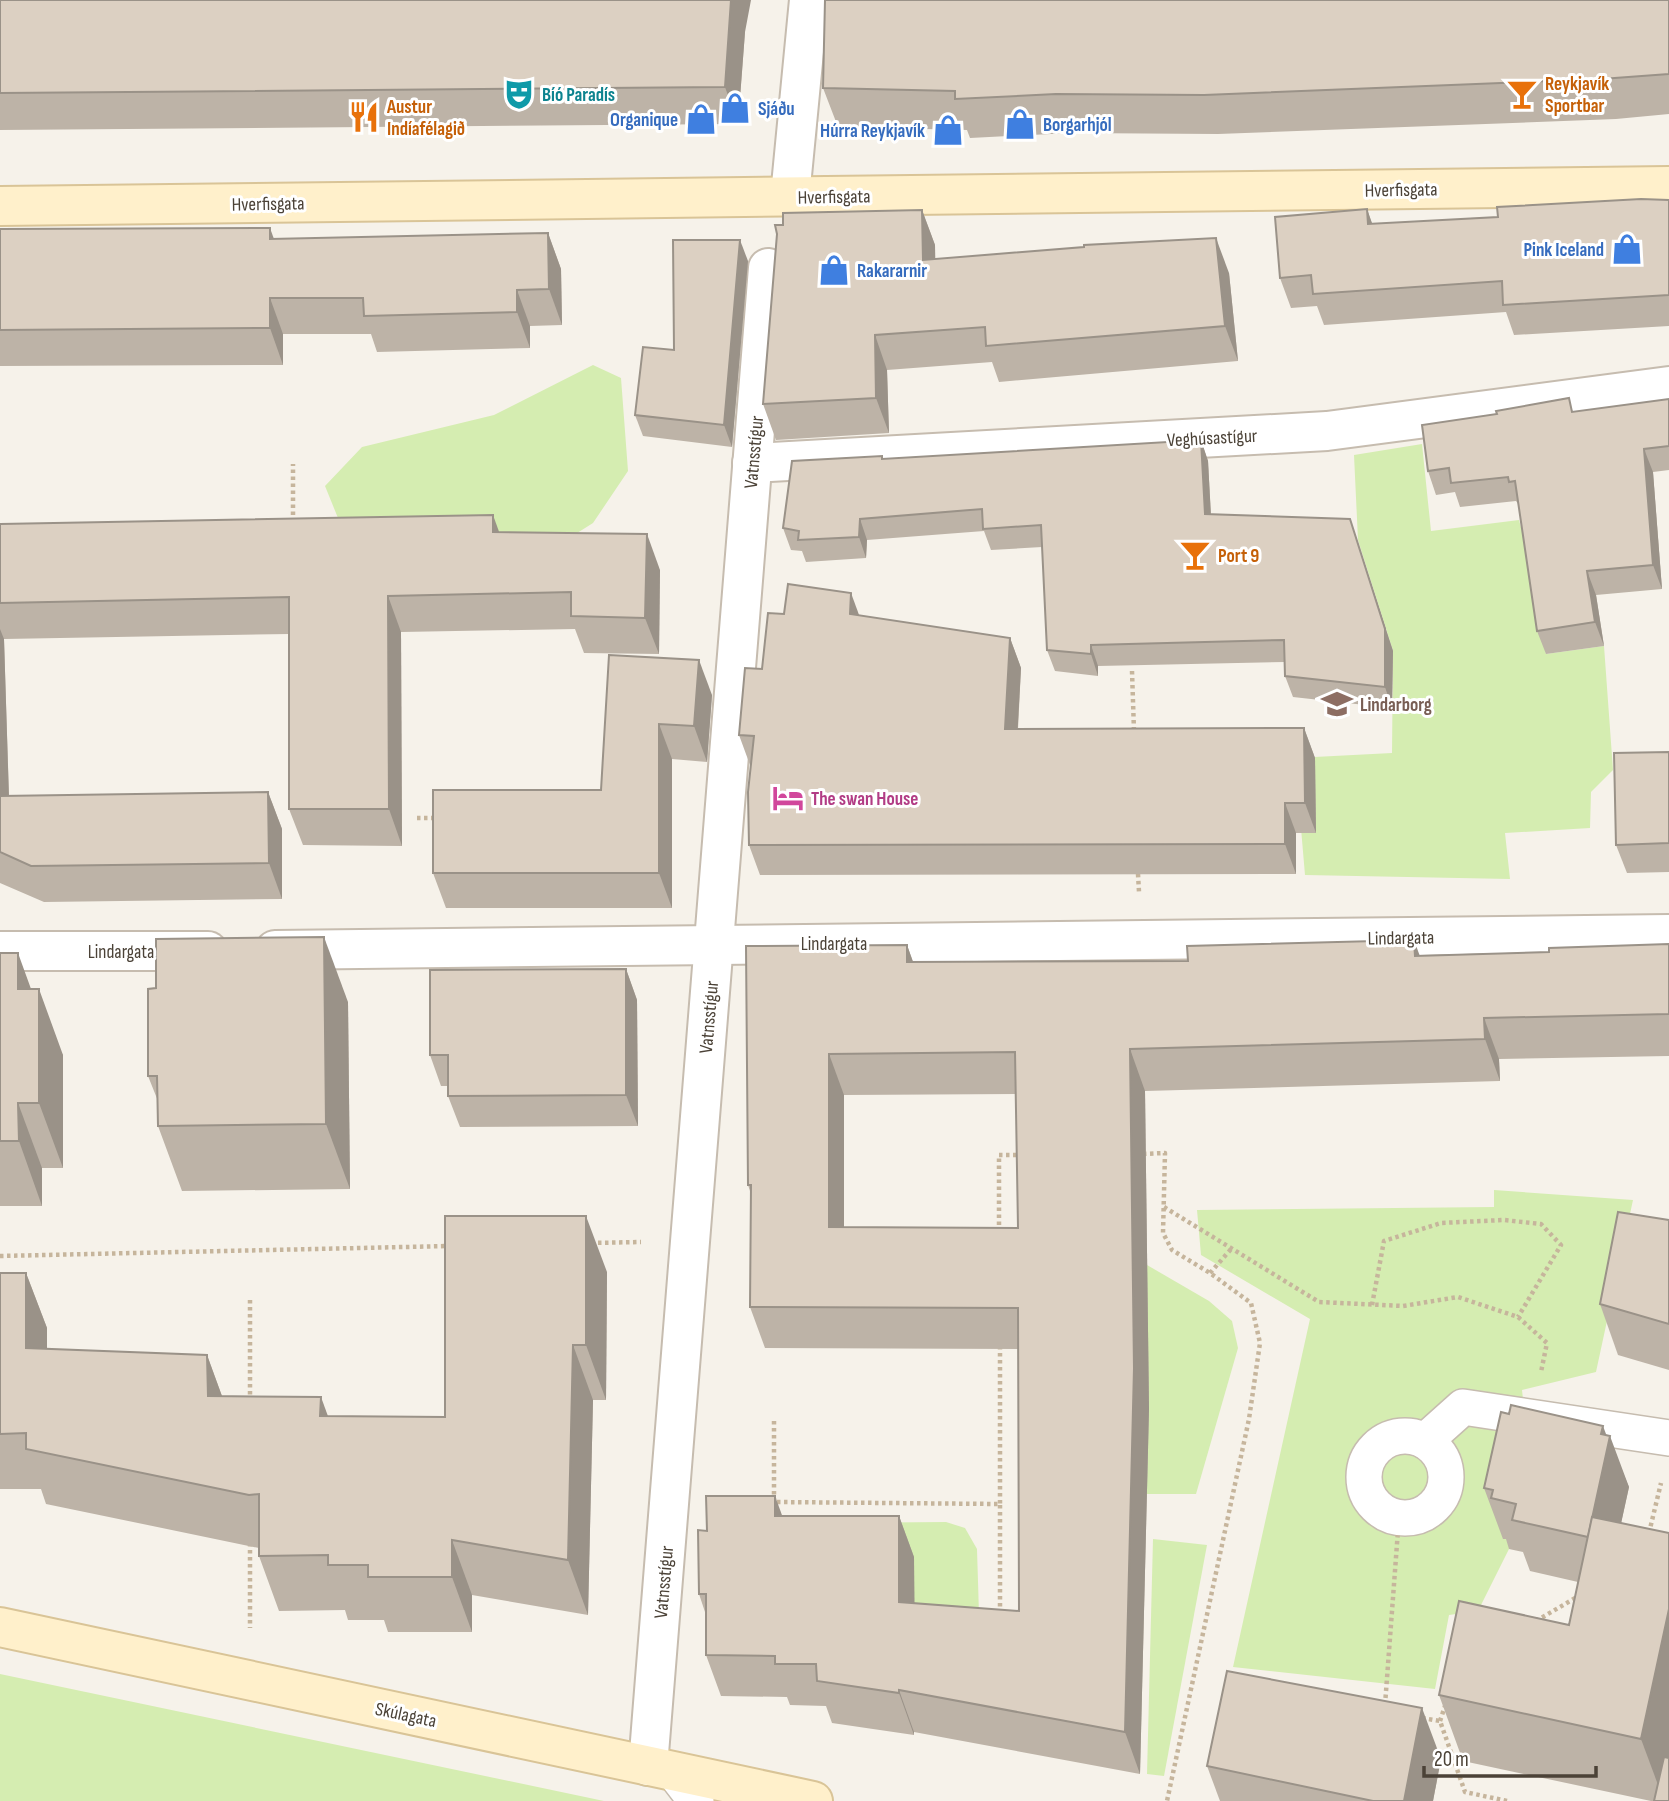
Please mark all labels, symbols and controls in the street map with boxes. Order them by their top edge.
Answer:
place label: Reykjavík Sportbar [1545,73,1609,118]
theatre icon: Bíó Paradís [502,77,536,111]
bar icon: Reykjavík Sportbar [1505,77,1539,111]
place label: Bíó Paradís [542,84,615,107]
shop icon: Sjáðu [718,91,752,125]
place label: Austur Indíafélagið [386,96,465,141]
place label: Sjáðu [758,98,795,121]
restaurant icon: Austur Indíafélagið [347,100,381,134]
shop icon: Organique [684,102,718,136]
shop icon: Borgarhjól [1003,107,1037,141]
place label: Organique [610,109,678,132]
shop icon: Húrra Reykjavík [931,113,965,147]
place label: Borgarhjól [1043,114,1112,137]
place label: Húrra Reykjavík [820,120,925,143]
street label: Hverfisgata [1364,178,1438,203]
street label: Hverfisgata [797,185,871,210]
street label: Hverfisgata [231,192,305,217]
shop icon: Pink Iceland [1610,232,1644,266]
place label: Pink Iceland [1523,239,1604,262]
shop icon: Rakararnir [817,253,851,287]
place label: Rakararnir [857,260,927,283]
street label: Vatnsstígur [740,414,769,489]
street label: Veghúsastígur [1166,425,1258,452]
bar icon: Port 9 [1178,538,1212,572]
place label: Port 9 [1218,545,1259,568]
school or university icon: Lindarborg [1320,687,1354,721]
place label: Lindarborg [1360,694,1432,717]
hotel icon: The swan House [771,781,805,815]
place label: The swan House [811,788,919,811]
street label: Lindargata [1368,926,1434,951]
street label: Lindargata [801,933,867,956]
street label: Lindargata [88,941,154,964]
street label: Vatnsstígur [695,979,724,1054]
street label: Vatnsstígur [650,1544,679,1619]
street label: Skúlagata [373,1698,438,1733]
scale bar [1424,1734,1596,1778]
text: 20 m [1434,1747,1469,1772]

